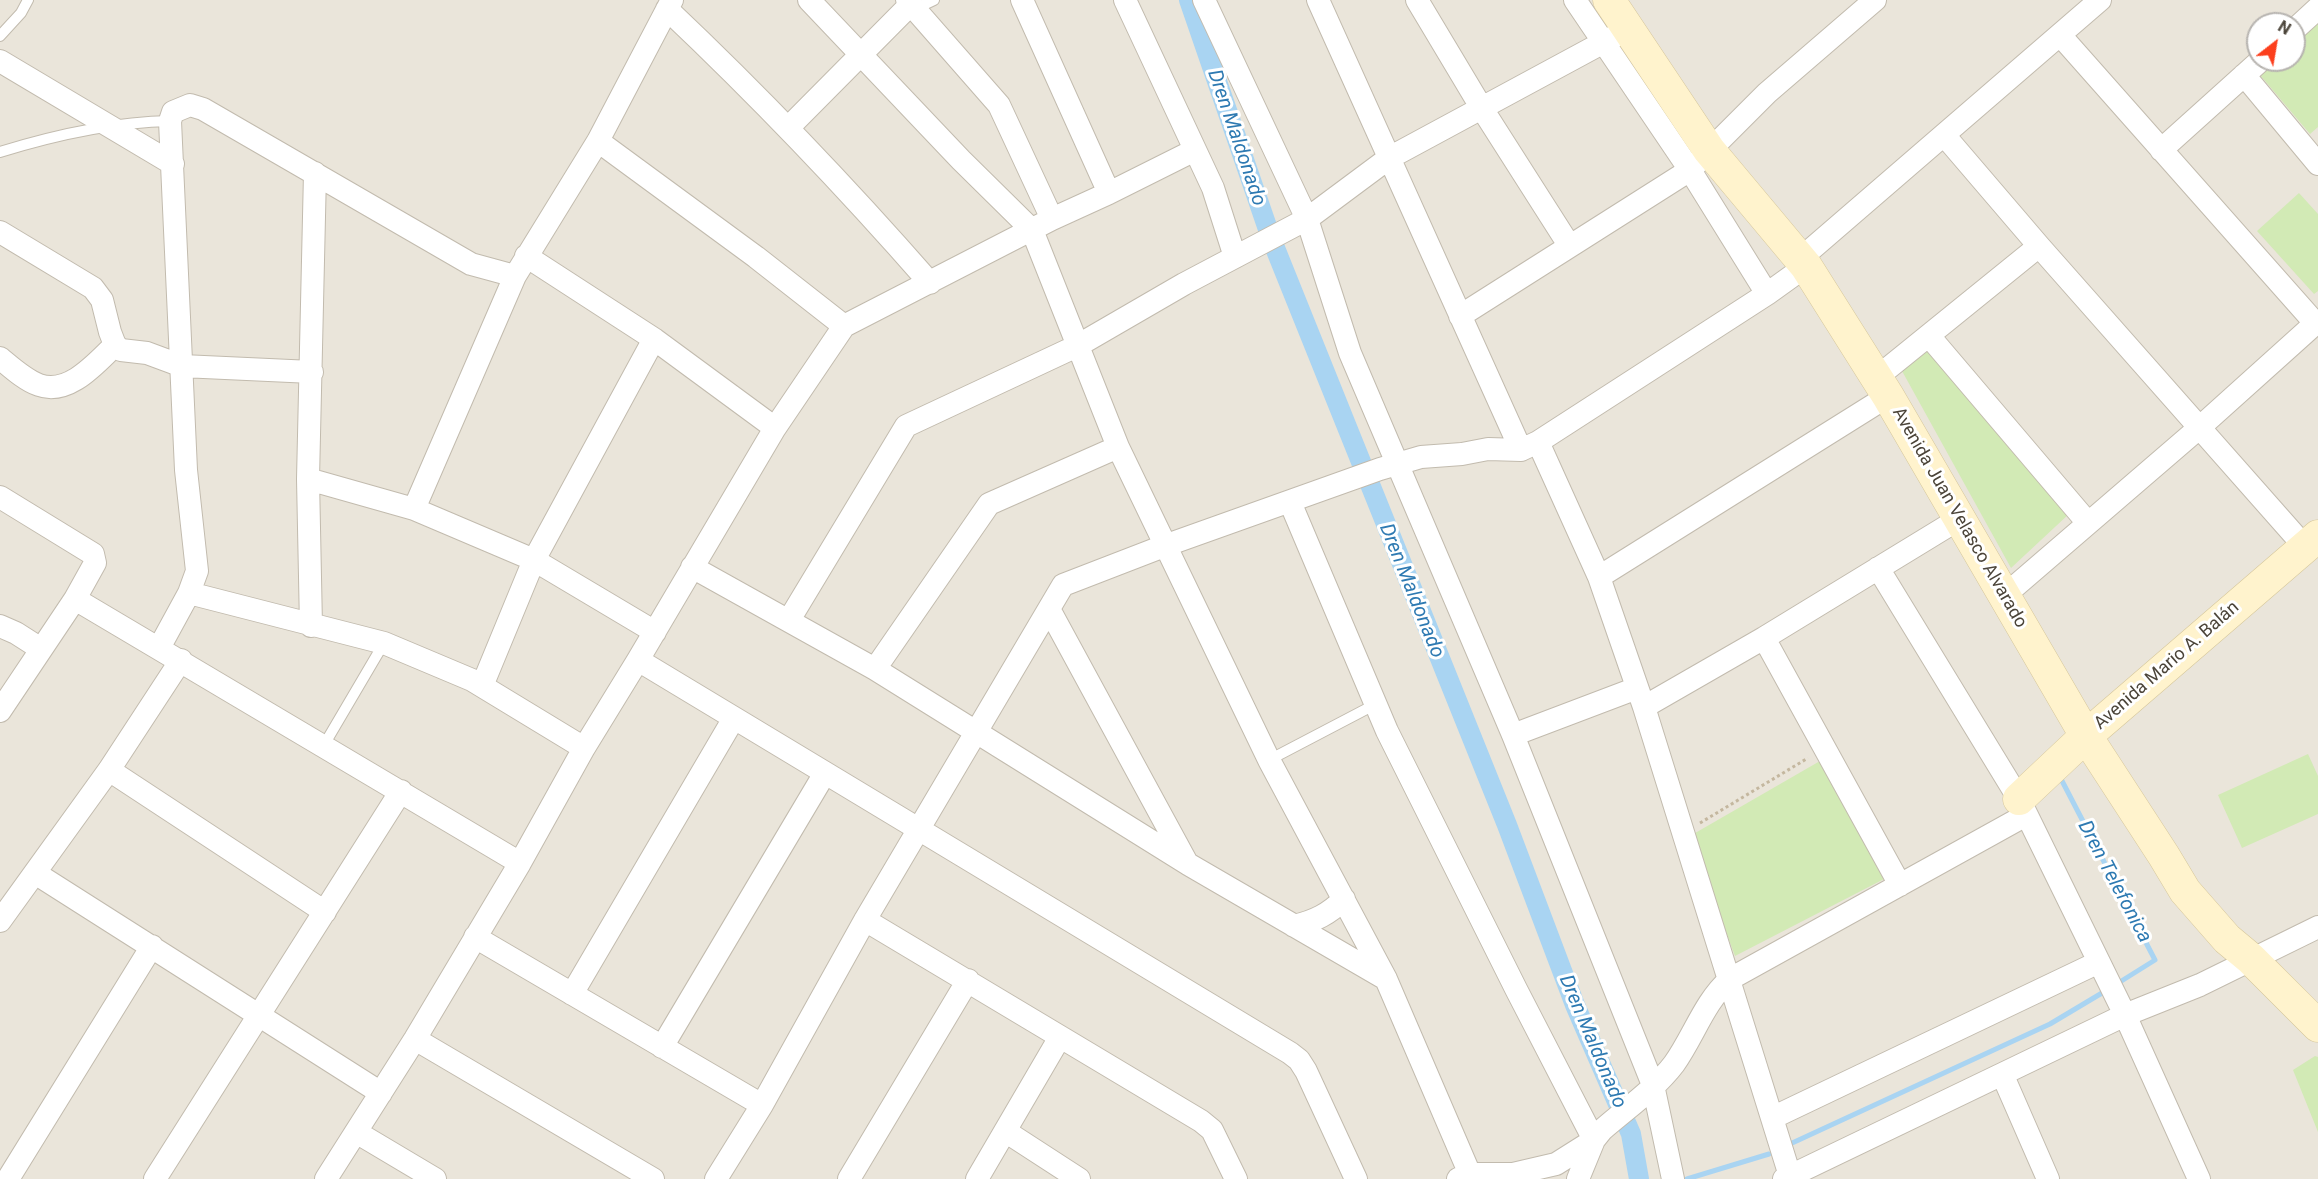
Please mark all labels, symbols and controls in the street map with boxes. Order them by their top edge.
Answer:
north arrow [2246,12,2306,72]
text: N [2275,17,2294,39]
water label: Dren Maldonado [1201,67,1271,209]
street label: Avenida Juan Velasco Alvarado [1887,404,2031,632]
water label: Dren Maldonado [1373,520,1449,662]
street label: Avenida Mario A. Balán [2090,597,2244,735]
water label: Dren Telefonica [2072,817,2156,947]
water label: Dren Maldonado [1553,972,1631,1112]

